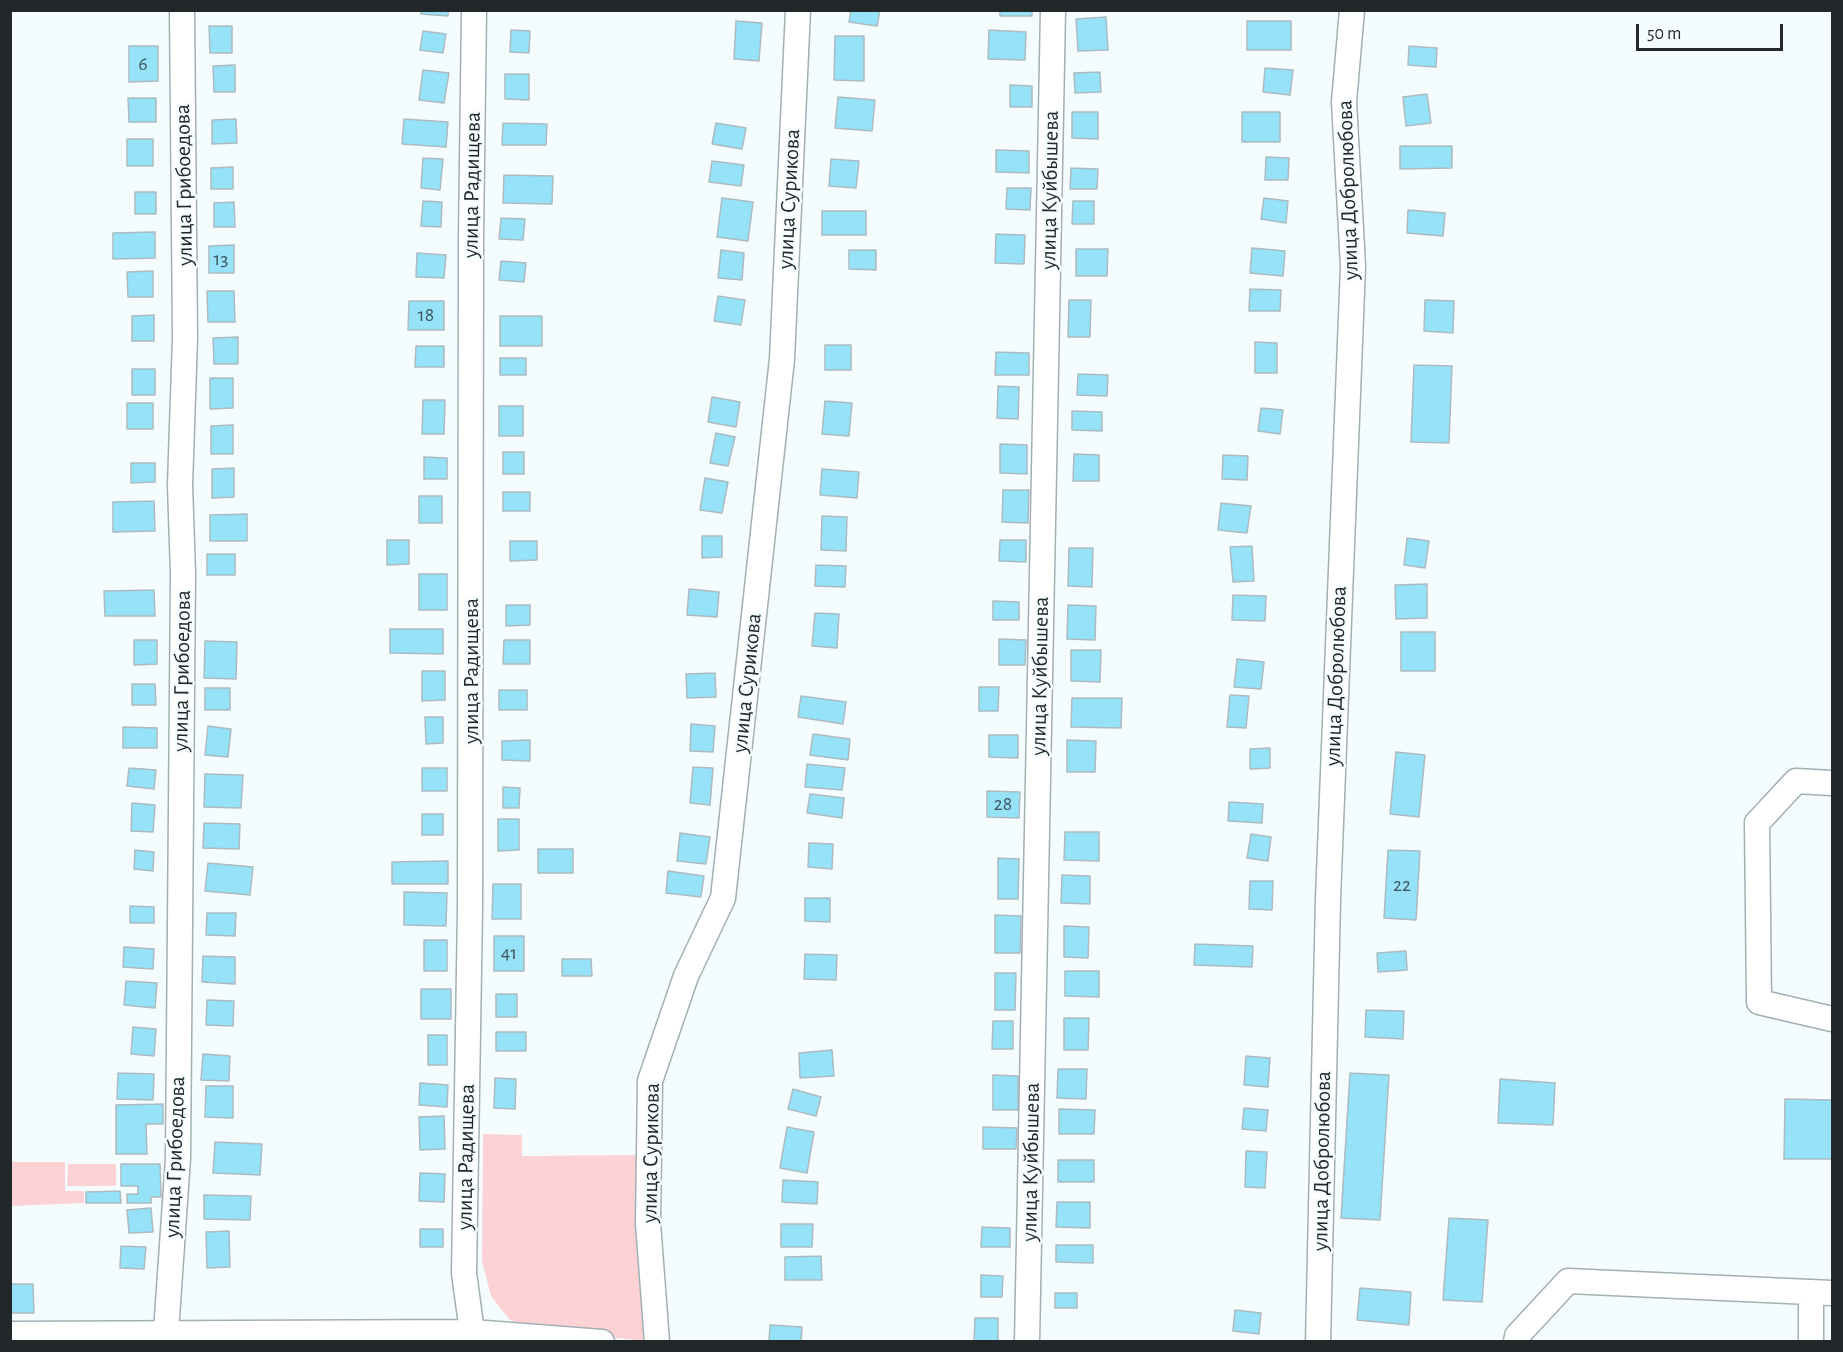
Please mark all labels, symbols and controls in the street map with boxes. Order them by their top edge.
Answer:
scale bar [1639,12,1786,50]
text: 50 m [1647,25,1681,43]
house number: 6 [138,52,148,76]
street label: улица Добролюбова [1332,100,1364,280]
street label: улица Грибоедова [169,104,199,266]
street label: улица Куйбышева [1035,110,1065,270]
street label: улица Радищева [458,112,486,258]
street label: улица Сурикова [772,128,806,270]
house number: 13 [213,247,229,271]
house number: 18 [418,303,434,327]
street label: улица Добролюбова [1320,586,1352,766]
street label: улица Грибоедова [167,590,197,752]
street label: улица Куйбышева [1025,596,1055,756]
street label: улица Радищева [458,598,484,744]
street label: улица Сурикова [727,612,767,754]
house number: 28 [994,792,1012,816]
house number: 22 [1393,873,1411,897]
house number: 41 [501,941,517,965]
street label: улица Добролюбова [1307,1071,1337,1251]
street label: улица Грибоедова [159,1076,191,1238]
street label: улица Куйбышева [1016,1082,1046,1242]
street label: улица Сурикова [637,1083,665,1223]
street label: улица Радищева [452,1084,480,1230]

